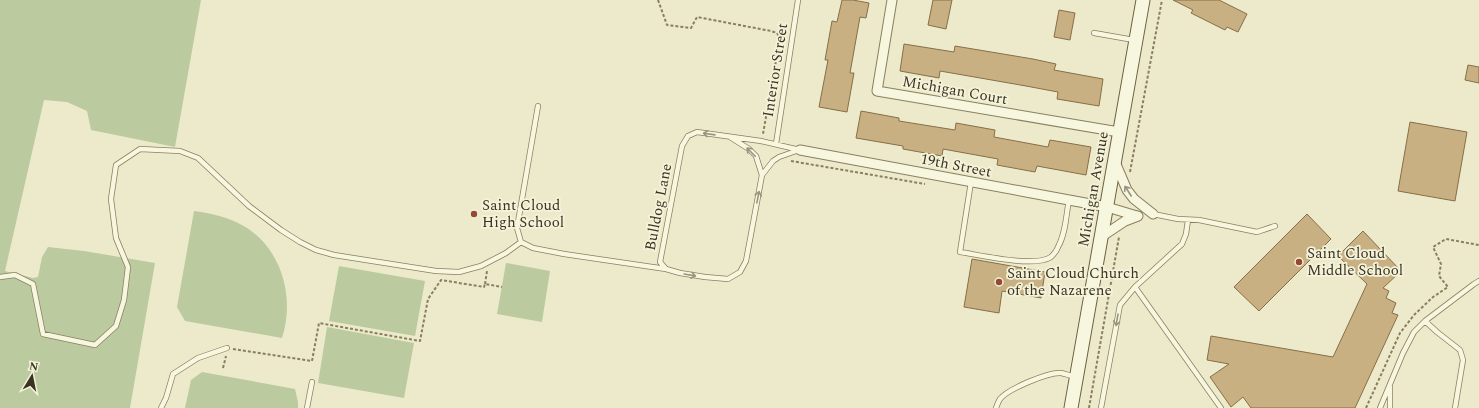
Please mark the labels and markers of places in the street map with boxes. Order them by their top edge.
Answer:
place label: Saint Cloud High School [482,194,564,234]
marker: Saint Cloud High School [469,209,479,219]
place label: Saint Cloud Middle School [1307,242,1403,282]
marker: Saint Cloud Middle School [1294,257,1304,267]
place label: Saint Cloud Church of the Nazarene [1007,262,1139,302]
marker: Saint Cloud Church of the Nazarene [994,277,1004,287]

